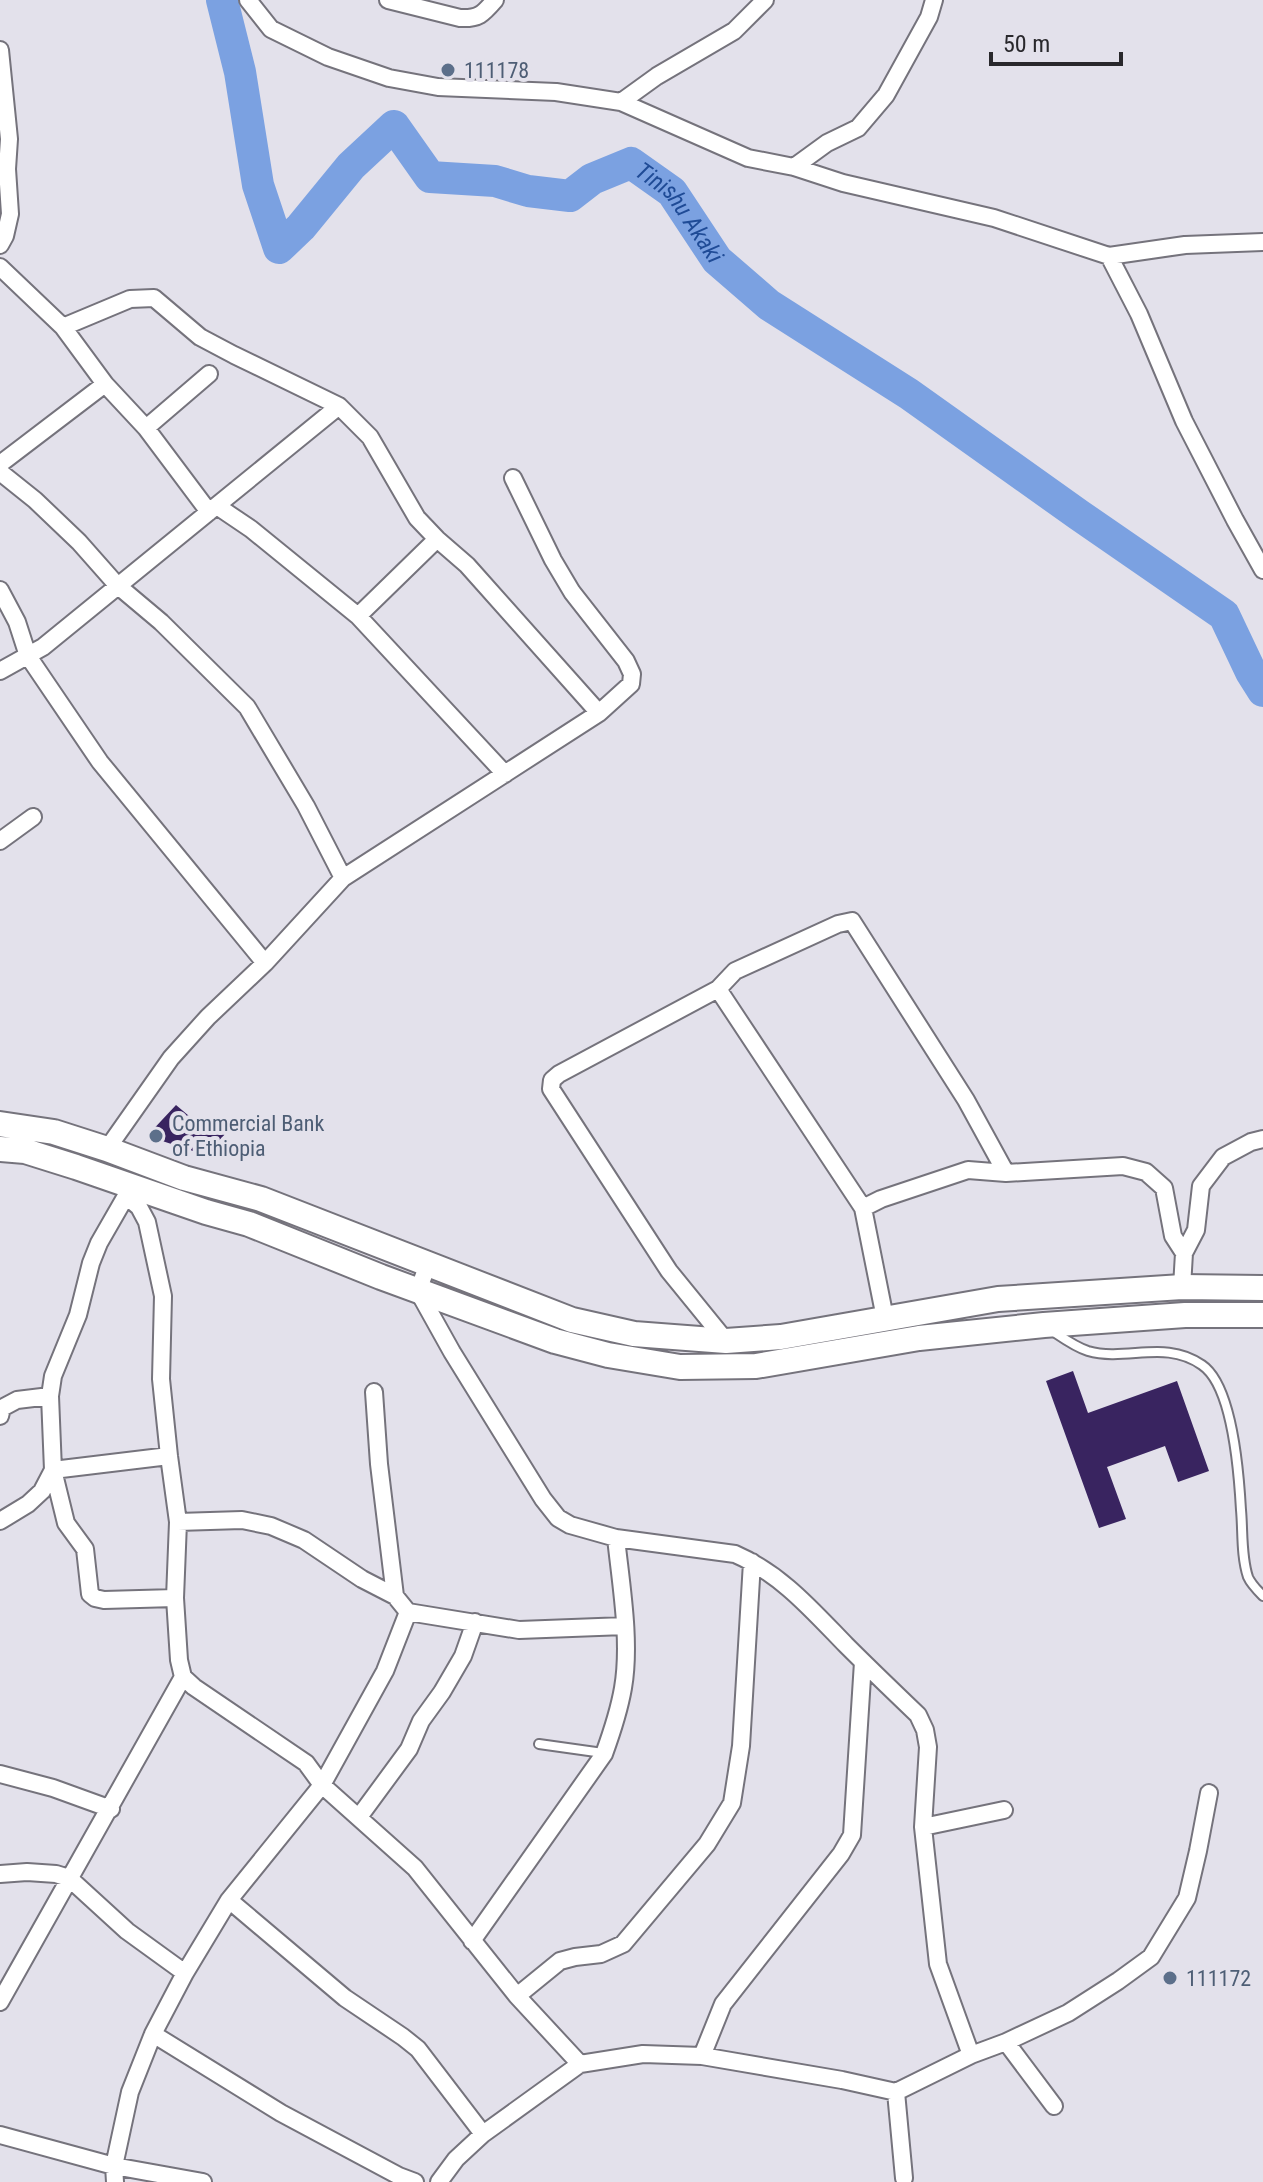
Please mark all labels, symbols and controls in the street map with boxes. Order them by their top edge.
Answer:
scale bar [991,16,1121,66]
text: 50 m [1003,30,1050,58]
place label: 111178 [464,58,529,83]
marker: 111178 [439,61,457,79]
water label: Tinishu Akaki [630,157,729,269]
place label: Commercial Bank of Ethiopia [172,1111,325,1161]
marker: Commercial Bank of Ethiopia [147,1127,165,1145]
place label: 111172 [1186,1966,1251,1991]
marker: 111172 [1161,1969,1179,1987]

